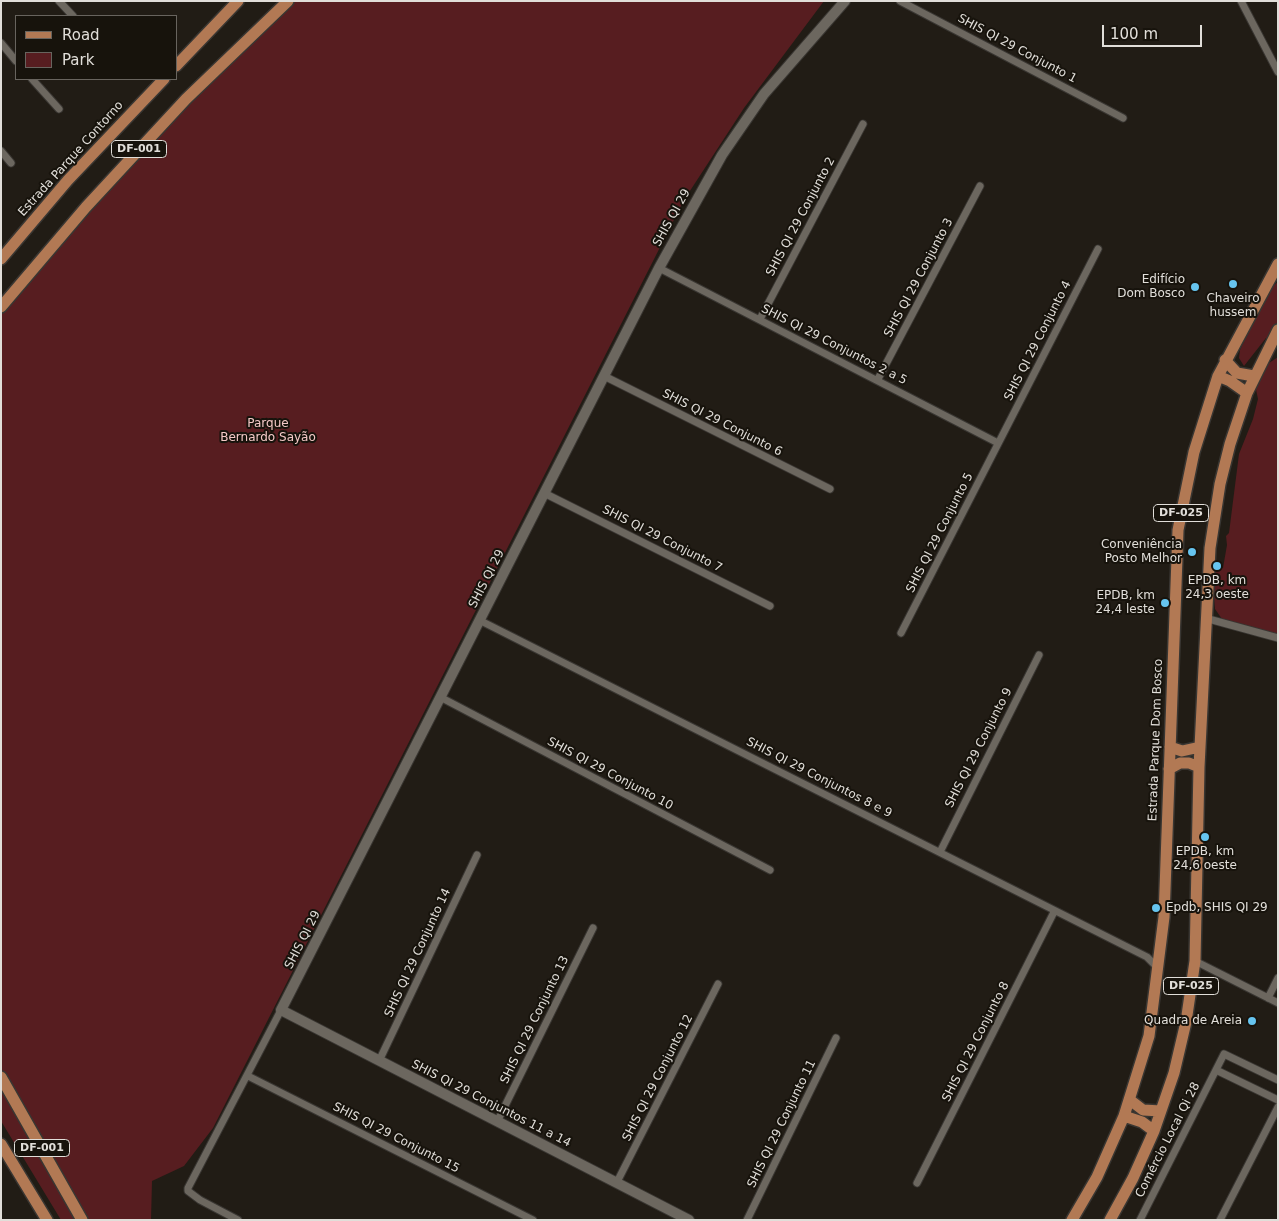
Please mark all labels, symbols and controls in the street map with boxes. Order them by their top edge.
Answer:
street label: SHIS QI 29 Conjunto 1 [955,11,1079,87]
legend [15,15,178,80]
scale bar [1104,15,1204,47]
text: 100 m [1110,25,1158,43]
text: Road [62,26,100,44]
text: Park [62,51,94,69]
street label: Estrada Parque Contorno [16,99,126,219]
road number: DF-001 [112,140,166,158]
street label: SHIS QI 29 Conjunto 2 [763,155,839,279]
street label: SHIS QI 29 [650,187,694,249]
street label: SHIS QI 29 Conjunto 3 [881,216,957,340]
place label: Edifício Dom Bosco [1117,273,1185,301]
marker: Chaveiro hussem [1227,278,1239,290]
street label: SHIS QI 29 Conjunto 4 [1001,279,1075,403]
marker: Edifício Dom Bosco [1189,281,1201,293]
place label: Chaveiro hussem [1206,292,1260,320]
street label: SHIS QI 29 Conjuntos 2 a 5 [759,302,909,388]
street label: SHIS QI 29 Conjunto 6 [660,386,784,460]
park label: Parque Bernardo Sayão [220,417,316,445]
street label: SHIS QI 29 Conjunto 5 [903,471,977,595]
street label: SHIS QI 29 Conjunto 7 [600,502,724,576]
road number: DF-025 [1154,504,1208,522]
place label: Conveniência Posto Melhor [1101,538,1182,566]
marker: Conveniência Posto Melhor [1186,546,1198,558]
street label: SHIS QI 29 [466,547,508,611]
marker: EPDB, km 24,3 oeste [1211,560,1223,572]
place label: EPDB, km 24,3 oeste [1185,574,1249,602]
place label: EPDB, km 24,4 leste [1095,589,1155,617]
marker: EPDB, km 24,4 leste [1159,597,1171,609]
street label: Estrada Parque Dom Bosco [1146,658,1166,822]
street label: SHIS QI 29 Conjunto 9 [942,686,1016,810]
street label: SHIS QI 29 Conjunto 10 [545,735,675,813]
street label: SHIS QI 29 Conjuntos 8 e 9 [744,735,894,821]
marker: EPDB, km 24,6 oeste [1199,831,1211,843]
place label: EPDB, km 24,6 oeste [1173,845,1237,873]
street label: SHIS QI 29 Conjunto 14 [382,886,454,1020]
place label: Epdb, SHIS QI 29 [1166,901,1268,915]
marker: Epdb, SHIS QI 29 [1150,902,1162,914]
street label: SHIS QI 29 [282,908,324,972]
street label: SHIS QI 29 Conjunto 13 [498,954,572,1086]
road number: DF-025 [1164,978,1218,994]
street label: SHIS QI 29 Conjunto 8 [939,980,1013,1104]
street label: SHIS QI 29 Conjunto 12 [620,1012,696,1144]
place label: Quadra de Areia [1144,1014,1242,1028]
marker: Quadra de Areia [1246,1015,1258,1027]
street label: SHIS QI 29 Conjuntos 11 a 14 [409,1057,573,1151]
street label: SHIS QI 29 Conjunto 11 [745,1058,819,1190]
street label: Comércio Local Qi 28 [1133,1080,1203,1200]
street label: SHIS QI 29 Conjunto 15 [330,1100,462,1176]
road number: DF-001 [15,1140,70,1156]

